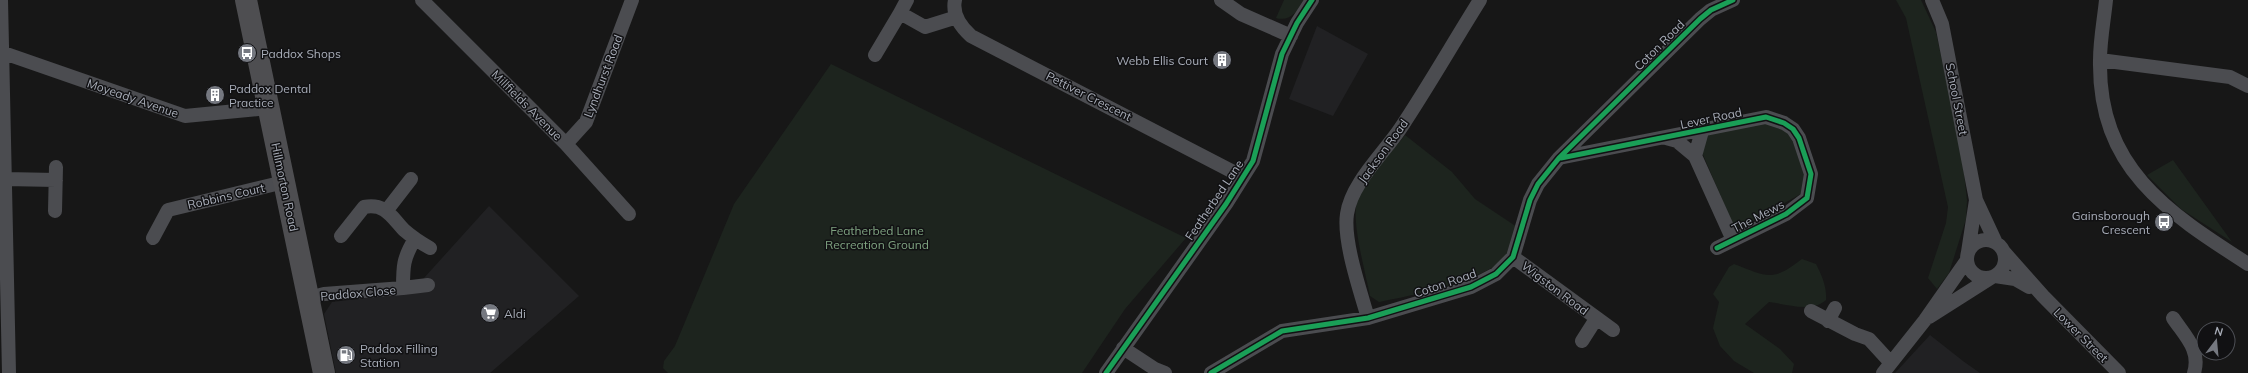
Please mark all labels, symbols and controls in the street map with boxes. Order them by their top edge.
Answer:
street label: Coton Road [1631,17,1687,73]
street label: Lyndhurst Road [580,32,626,120]
bus stop icon: Paddox Shops [236,42,258,64]
place label: Paddox Shops [261,46,341,61]
building icon: Webb Ellis Court [1211,49,1233,71]
place label: Webb Ellis Court [1116,53,1208,68]
street label: School Street [1943,62,1971,136]
street label: Millfields Avenue [489,67,565,143]
street label: Pettiver Crescent [1044,68,1134,124]
street label: Moyeady Avenue [85,75,181,121]
place label: Paddox Dental Practice [229,81,311,110]
building icon: Paddox Dental Practice [204,84,226,106]
street label: Lever Road [1679,104,1743,132]
street label: Jackson Road [1355,116,1411,186]
street label: Hillmorton Road [268,141,302,233]
street label: Featherbed Lane [1182,157,1246,243]
street label: Robbins Court [186,180,266,212]
street label: The Mews [1729,196,1787,236]
place label: Gainsborough Crescent [2072,208,2150,237]
bus stop icon: Gainsborough Crescent [2153,211,2175,233]
park label: Featherbed Lane Recreation Ground [825,223,929,252]
street label: Wigston Road [1519,258,1591,318]
street label: Coton Road [1412,265,1478,301]
street label: Paddox Close [320,282,396,304]
supermarket icon: Aldi [479,302,501,324]
street label: Lower Street [2051,305,2111,365]
place label: Aldi [504,306,526,321]
north arrow [2196,321,2236,361]
text: N [2213,324,2225,339]
place label: Paddox Filling Station [360,341,438,370]
fuel station icon: Paddox Filling Station [335,344,357,366]

